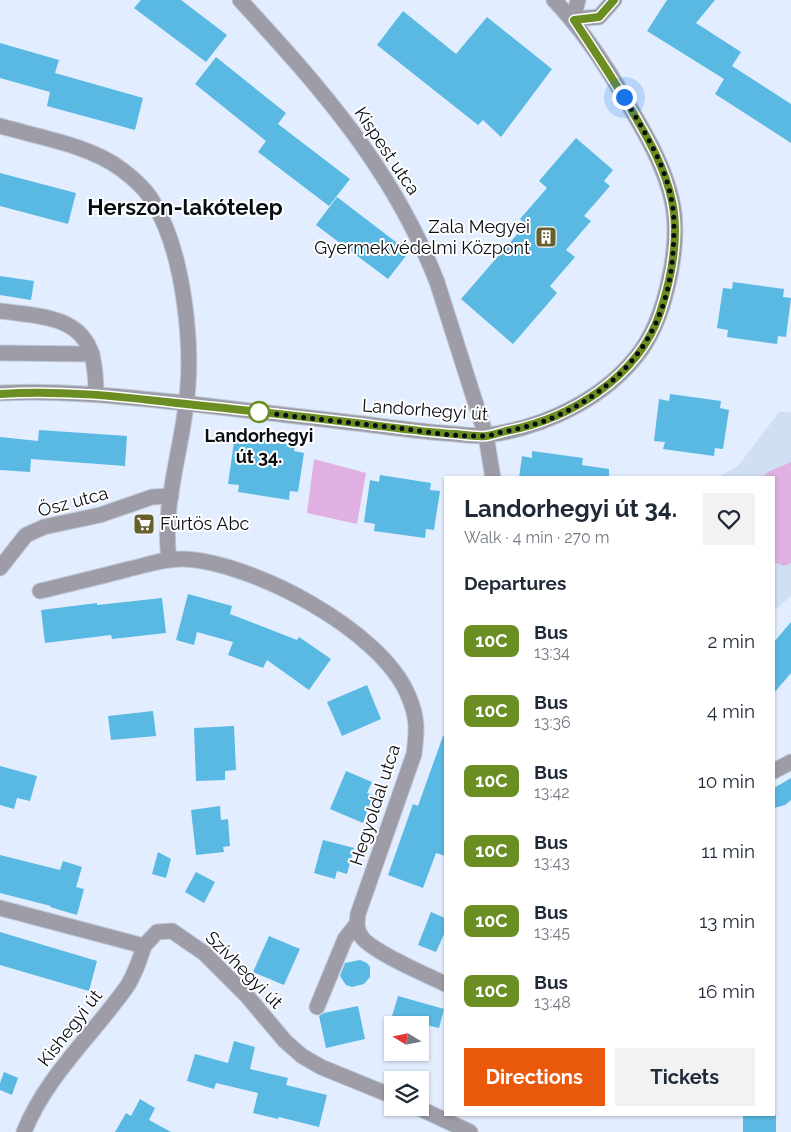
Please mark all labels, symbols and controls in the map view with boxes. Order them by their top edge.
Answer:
your location [612,85,637,110]
street label: Kispest utca [350,103,424,199]
district label: Herszon-lakótelep [87,194,283,220]
place label: Zala Megyei Gyermekvédelmi Központ [314,216,530,258]
building icon: Zala Megyei Gyermekvédelmi Központ [534,225,558,249]
street label: Landorhegyi út [361,395,489,424]
marker: Landorhegyi út 34. [248,401,270,423]
place label: Landorhegyi út 34. [205,425,313,467]
street label: Ősz utca [35,481,110,521]
button: heart [703,493,755,545]
text: Landorhegyi út 34. [464,494,677,523]
supermarket icon: Fürtös Abc [132,512,156,536]
place label: Fürtös Abc [160,513,250,534]
text: Walk · 4 min · 270 m [464,528,610,547]
text: Departures [464,572,566,594]
text: Bus [534,621,568,643]
text: 10C [475,630,508,651]
text: 2 min [708,630,755,652]
text: 13:34 [534,643,570,662]
text: Bus [534,691,568,713]
text: 10C [475,700,508,721]
text: 4 min [707,700,755,722]
text: 13:36 [534,713,571,732]
street label: Hegyoldal utca [345,742,404,868]
text: Bus [534,761,568,783]
text: 10C [475,770,508,791]
text: 10 min [698,770,755,792]
text: 13:42 [534,783,569,802]
text: Bus [534,831,568,853]
text: 10C [475,840,508,861]
text: 11 min [701,840,755,862]
text: 13:43 [534,853,570,872]
text: Bus [534,901,568,923]
text: 10C [475,910,508,931]
text: 13 min [699,910,755,932]
text: 13:45 [534,923,570,942]
street label: Szívhegyi út [201,927,287,1013]
text: Bus [534,971,568,993]
text: 10C [475,980,508,1001]
text: 16 min [698,980,755,1002]
street label: Kishegyi út [33,985,106,1070]
text: 13:48 [534,993,571,1012]
north arrow [384,1016,429,1061]
map controls [384,1016,429,1116]
button: Directions [464,1048,605,1106]
button: Tickets [615,1048,755,1106]
button: layers [384,1071,429,1116]

